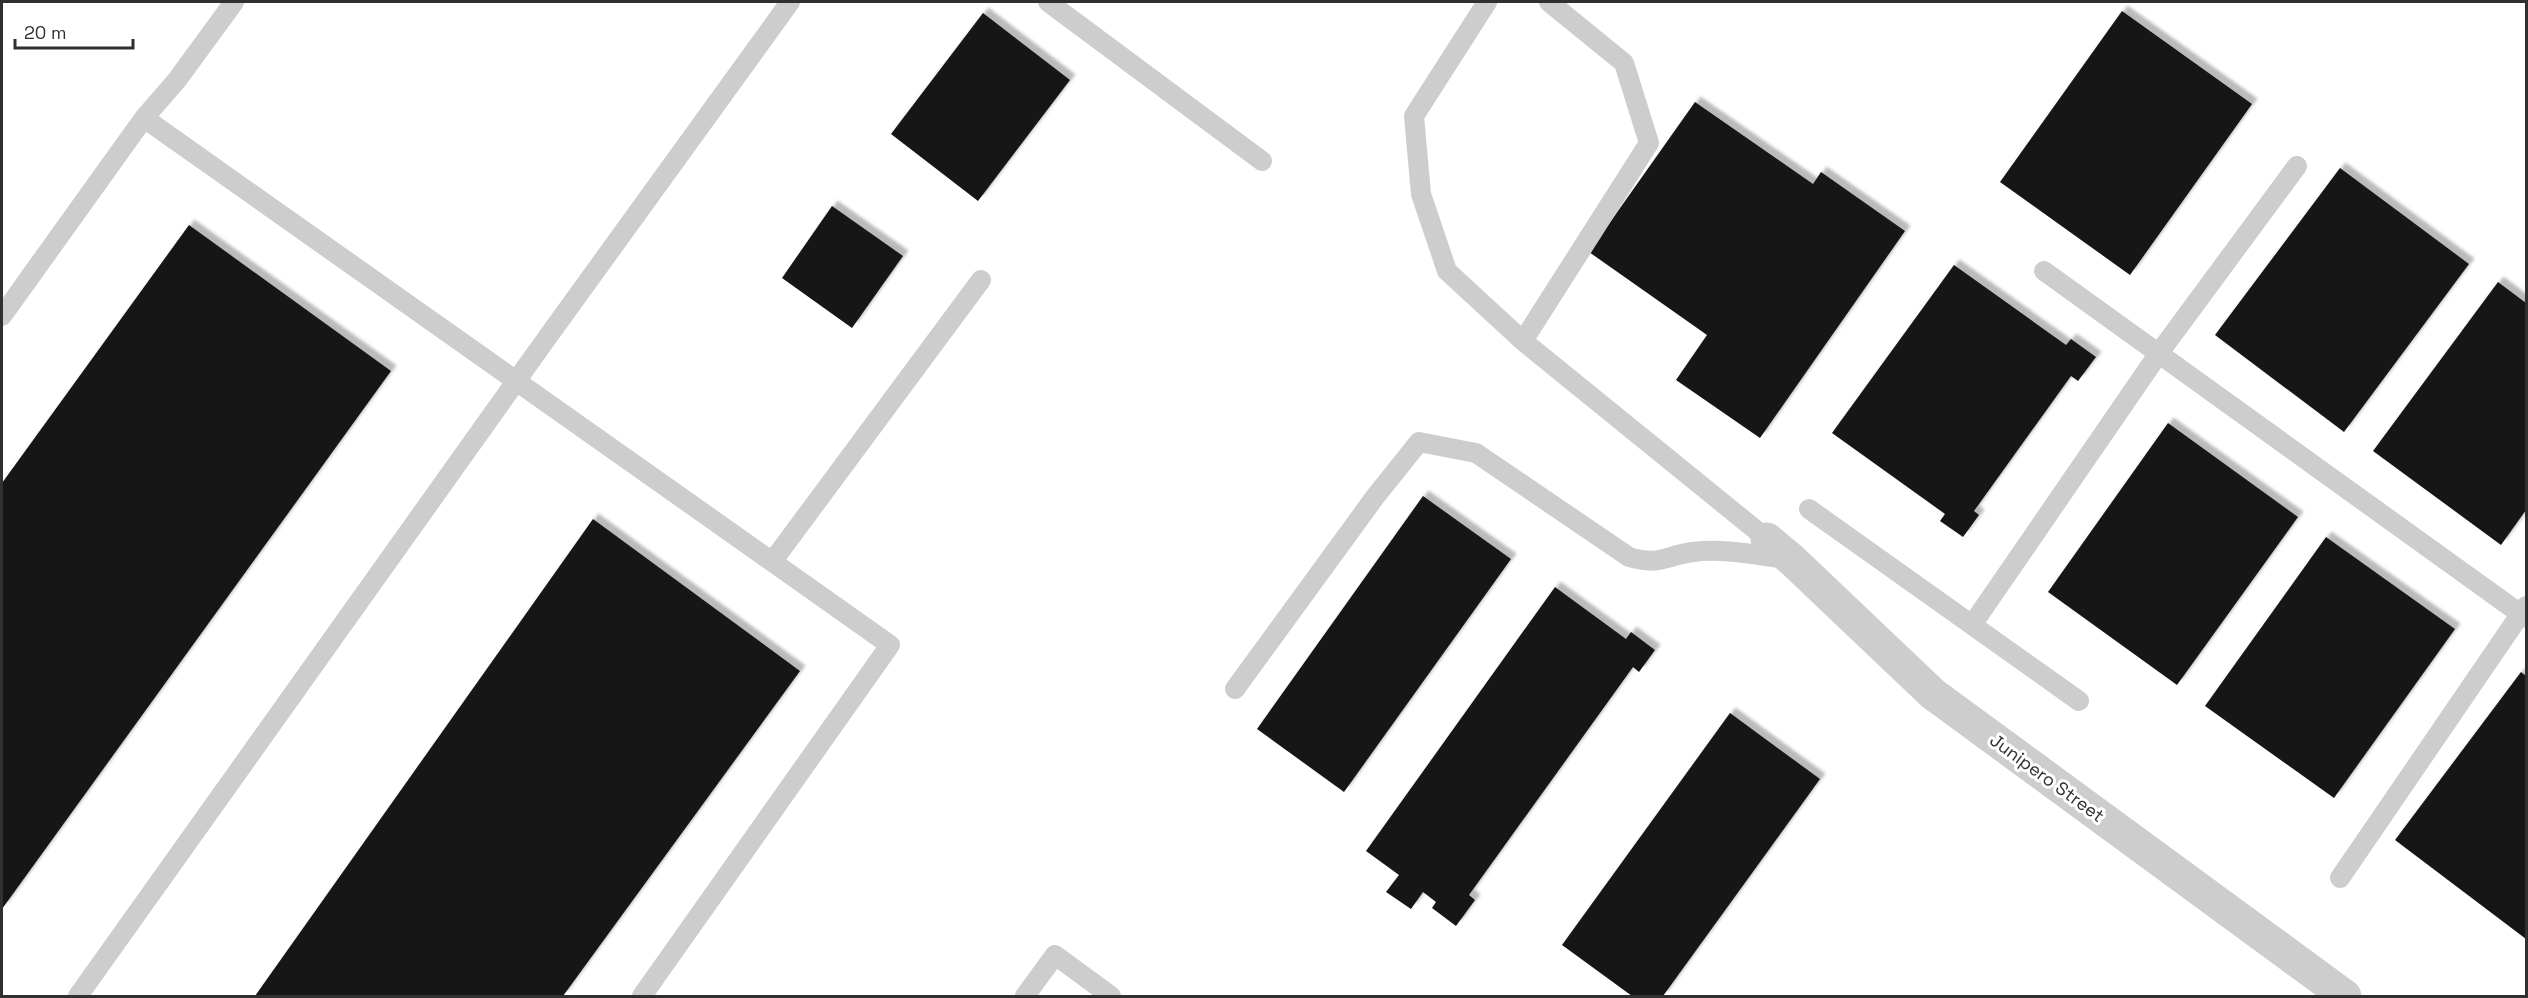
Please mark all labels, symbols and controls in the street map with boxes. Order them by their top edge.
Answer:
scale bar [15,12,134,50]
text: 20 m [24,21,67,44]
street label: Junipero Street [1985,728,2109,827]

